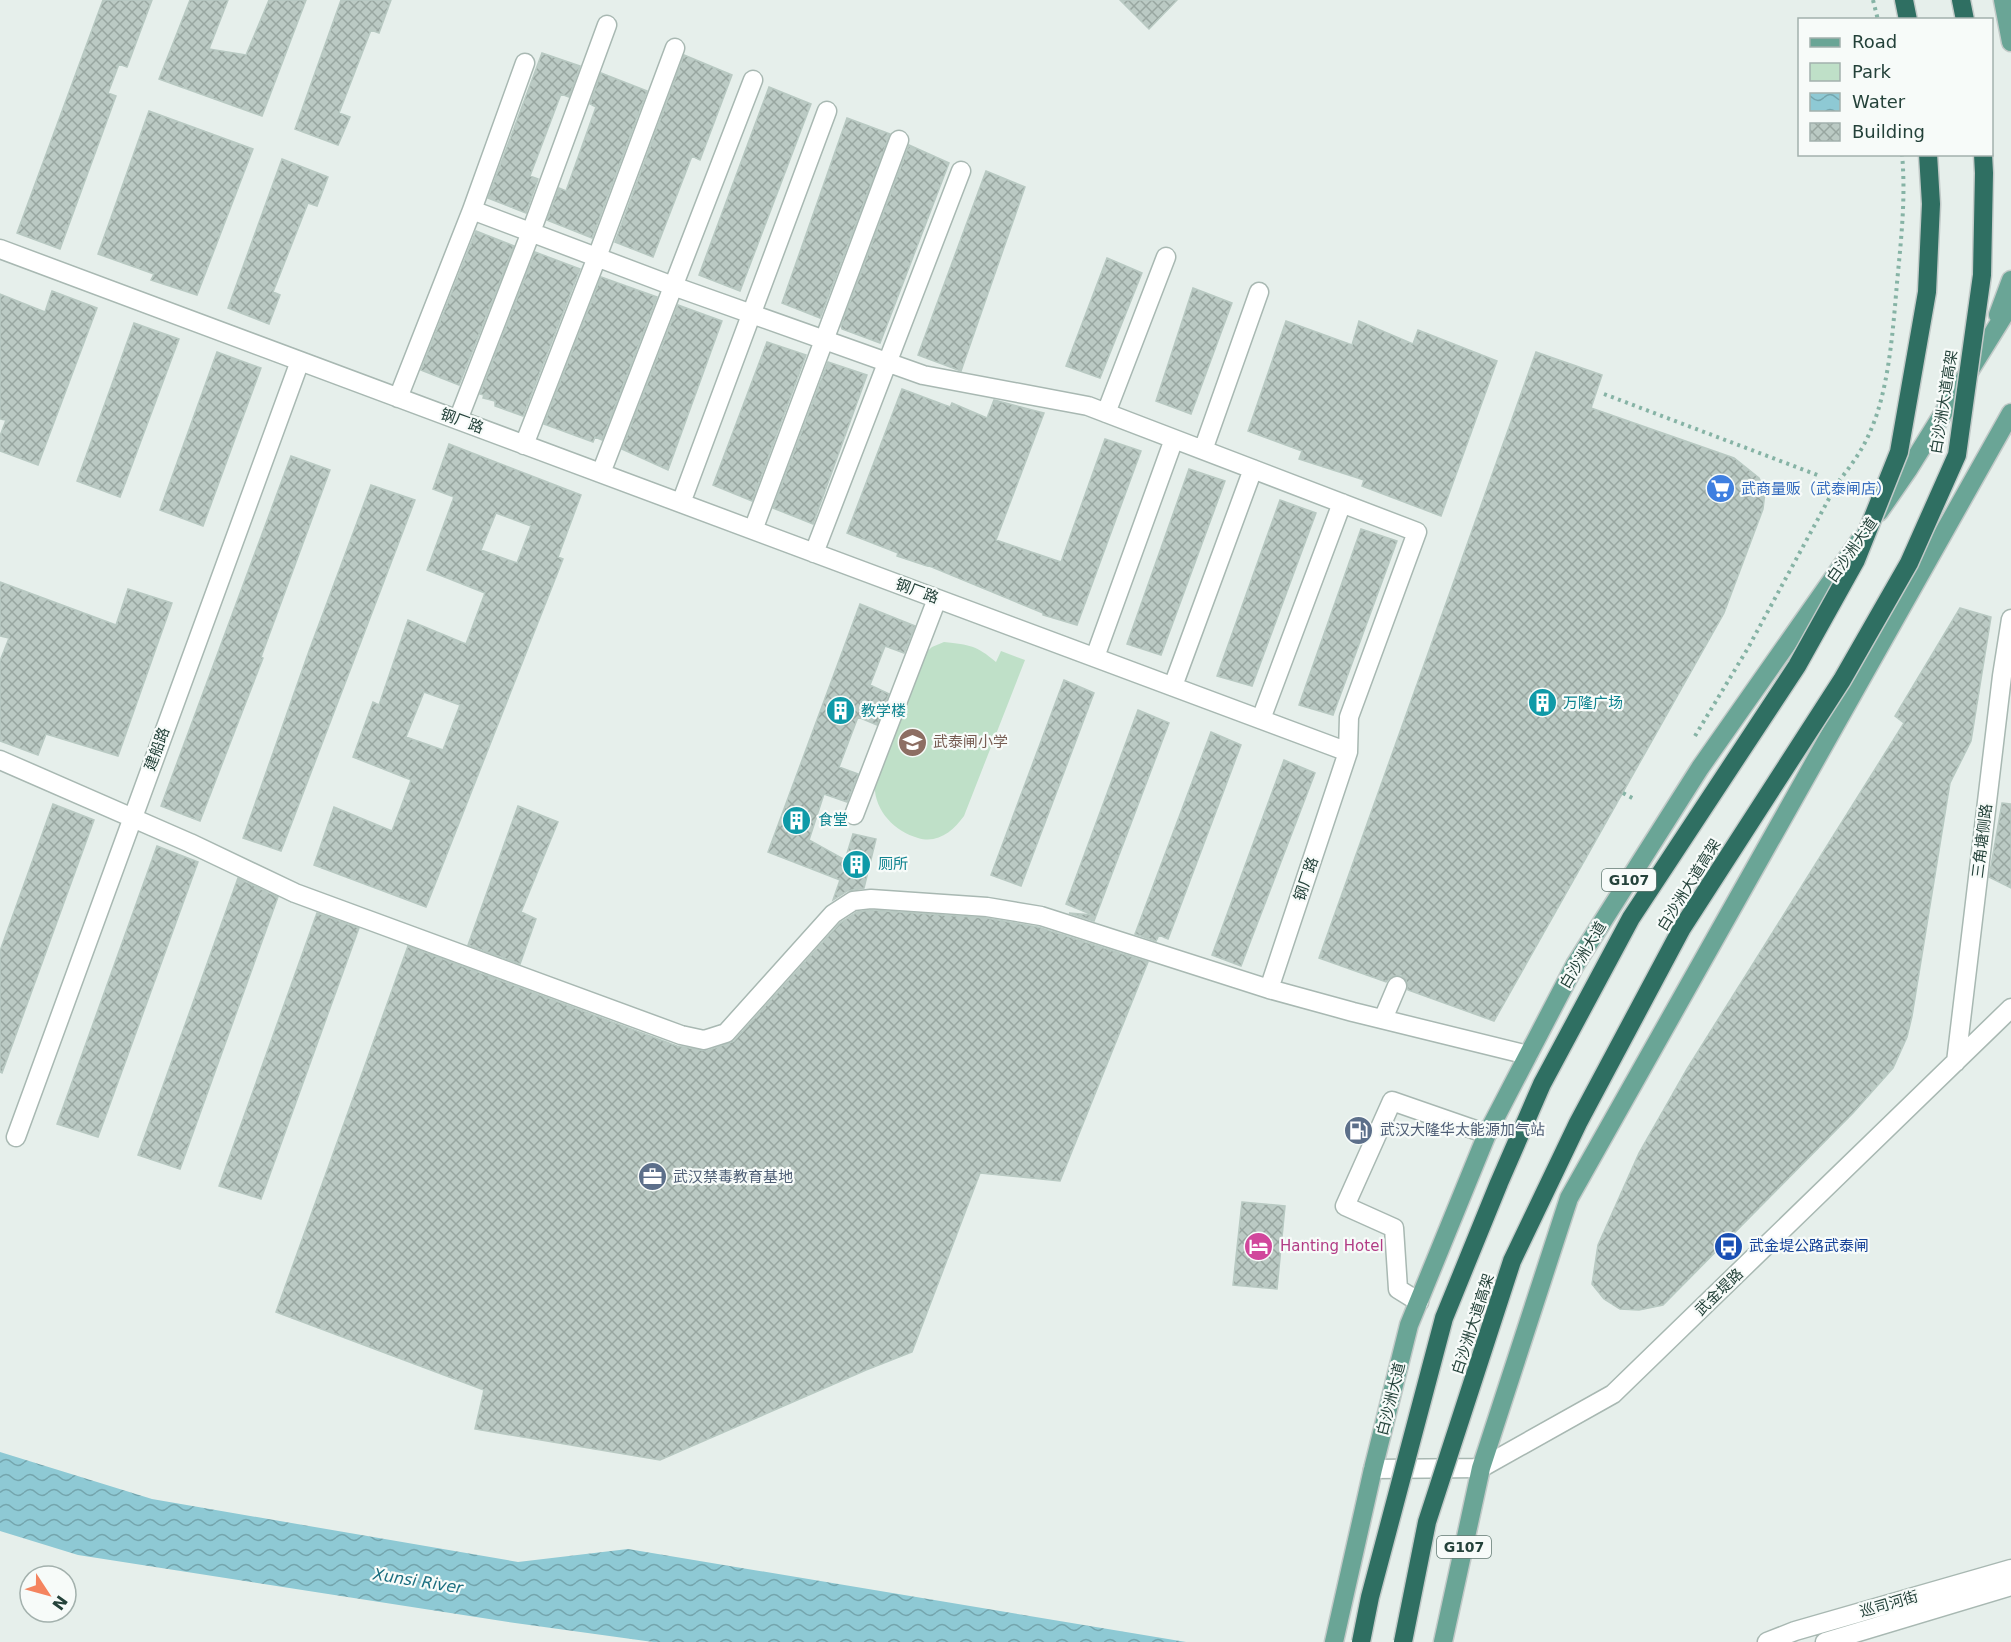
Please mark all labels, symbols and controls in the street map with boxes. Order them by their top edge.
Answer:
legend [1798,18,1993,156]
text: Road [1852,31,1897,52]
text: Park [1852,61,1891,82]
text: Water [1852,91,1906,112]
text: Building [1852,121,1925,142]
street label: 白沙洲大道高架 [1927,349,1961,455]
street label: 钢厂路 [438,405,486,437]
supermarket icon: 武商量贩（武泰闸店） [1704,473,1736,505]
place label: 武商量贩（武泰闸店） [1741,480,1891,498]
street label: 白沙洲大道 [1823,514,1881,586]
street label: 钢厂路 [893,575,941,607]
building icon: 万隆广场 [1526,687,1558,719]
place label: 万隆广场 [1563,694,1623,712]
building icon: 教学楼 [824,695,856,727]
place label: 教学楼 [861,702,906,720]
street label: 建船路 [141,725,173,773]
school or university icon: 武泰闸小学 [896,726,928,758]
place label: 武泰闸小学 [933,733,1008,751]
street label: 三角塘侧路 [1968,803,1996,879]
building icon: 食堂 [781,804,813,836]
place label: 食堂 [818,811,848,829]
street label: 白沙洲大道高架 [1654,836,1724,934]
building icon: 厕所 [841,848,873,880]
place label: 厕所 [878,855,908,873]
street label: 钢厂路 [1290,855,1322,903]
road number: G107 [1602,869,1656,891]
street label: 白沙洲大道 [1556,918,1610,992]
fuel station icon: 武汉大隆华太能源加气站 [1343,1114,1375,1146]
place label: 武汉大隆华太能源加气站 [1380,1121,1545,1139]
office icon: 武汉禁毒教育基地 [636,1161,668,1193]
place label: 武汉禁毒教育基地 [673,1168,793,1186]
hotel icon: Hanting Hotel [1243,1230,1275,1262]
bus stop icon: 武金堤公路武泰闸 [1712,1230,1744,1262]
place label: Hanting Hotel [1280,1237,1384,1255]
place label: 武金堤公路武泰闸 [1749,1237,1869,1255]
street label: 武金堤路 [1691,1265,1747,1319]
street label: 白沙洲大道高架 [1448,1271,1498,1377]
street label: 白沙洲大道 [1373,1360,1409,1438]
road number: G107 [1437,1536,1491,1558]
north arrow [18,1564,78,1624]
water label: Xunsi River [371,1564,466,1598]
street label: 巡司河街 [1858,1587,1920,1621]
text: N [48,1592,71,1614]

